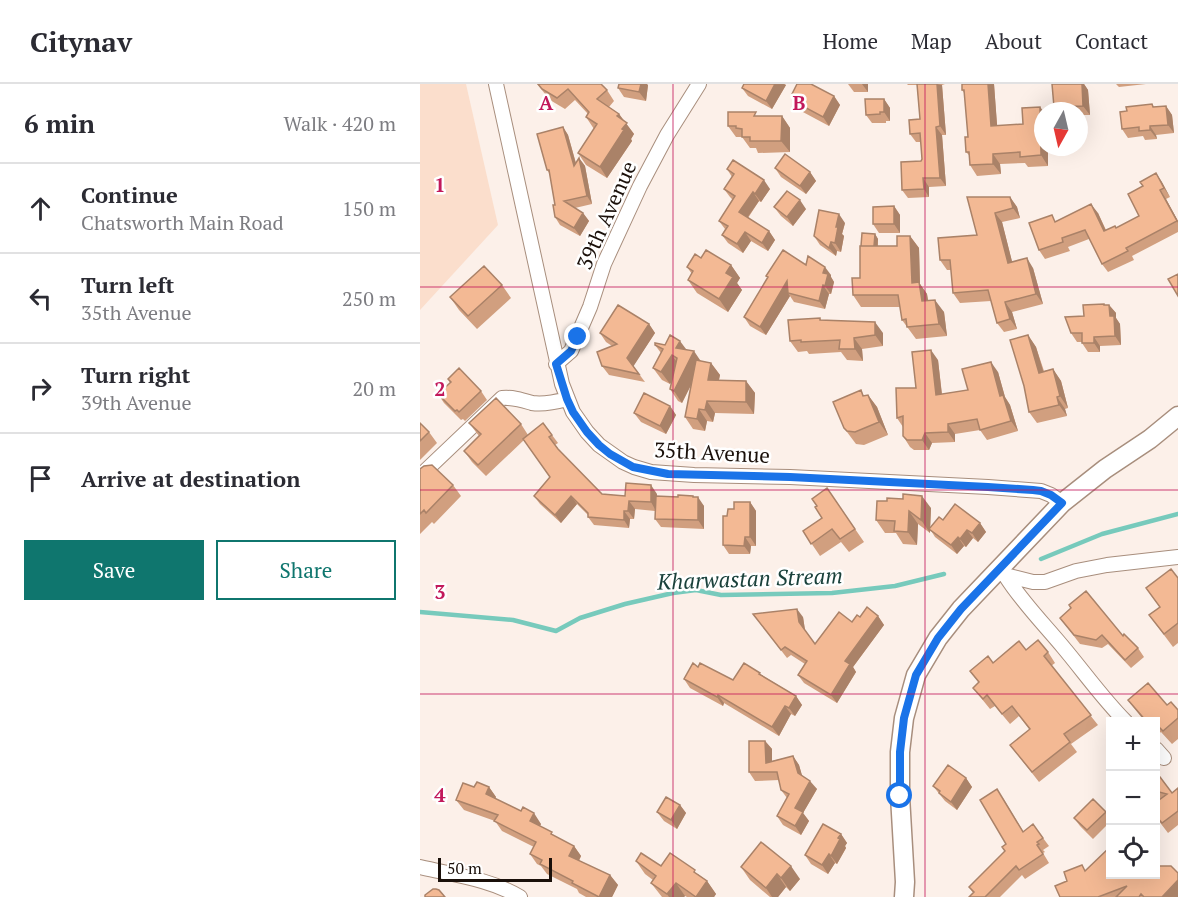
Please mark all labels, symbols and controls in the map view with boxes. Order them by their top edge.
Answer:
text: Citynav [30,23,132,60]
text: Home [822,27,878,55]
text: Map [911,27,952,55]
text: About [985,27,1042,55]
text: Contact [1075,27,1148,55]
text: A [539,89,554,116]
text: B [793,89,806,116]
north arrow [1034,102,1088,156]
text: 6 min [24,106,95,140]
text: Walk · 420 m [284,110,396,137]
street label: 39th Avenue [570,156,642,274]
text: 1 [434,171,446,198]
text: Continue [81,180,178,209]
icon: ahead [24,192,57,225]
text: 150 m [342,195,396,222]
text: Chatsworth Main Road [81,209,284,236]
text: Turn left [81,270,174,299]
icon: left [24,282,57,315]
text: 250 m [342,285,396,312]
text: 35th Avenue [81,299,191,326]
route end [564,323,590,349]
text: Turn right [81,360,190,389]
icon: right [24,372,57,405]
text: 20 m [353,375,396,402]
text: 2 [434,375,446,402]
text: 39th Avenue [81,389,191,416]
street label: 35th Avenue [653,435,771,469]
icon: arrive [24,462,57,495]
text: Arrive at destination [81,464,300,493]
button: Save [24,540,204,600]
button: Share [216,540,396,600]
water label: Kharwastan Stream [656,560,843,596]
text: 3 [434,578,446,605]
map controls [1106,717,1160,879]
button: + [1106,717,1160,771]
button: − [1106,771,1160,825]
text: 4 [434,781,446,808]
route start [886,782,912,808]
button: locate [1106,825,1160,879]
scale bar [438,855,552,882]
text: 50 m [447,857,482,879]

